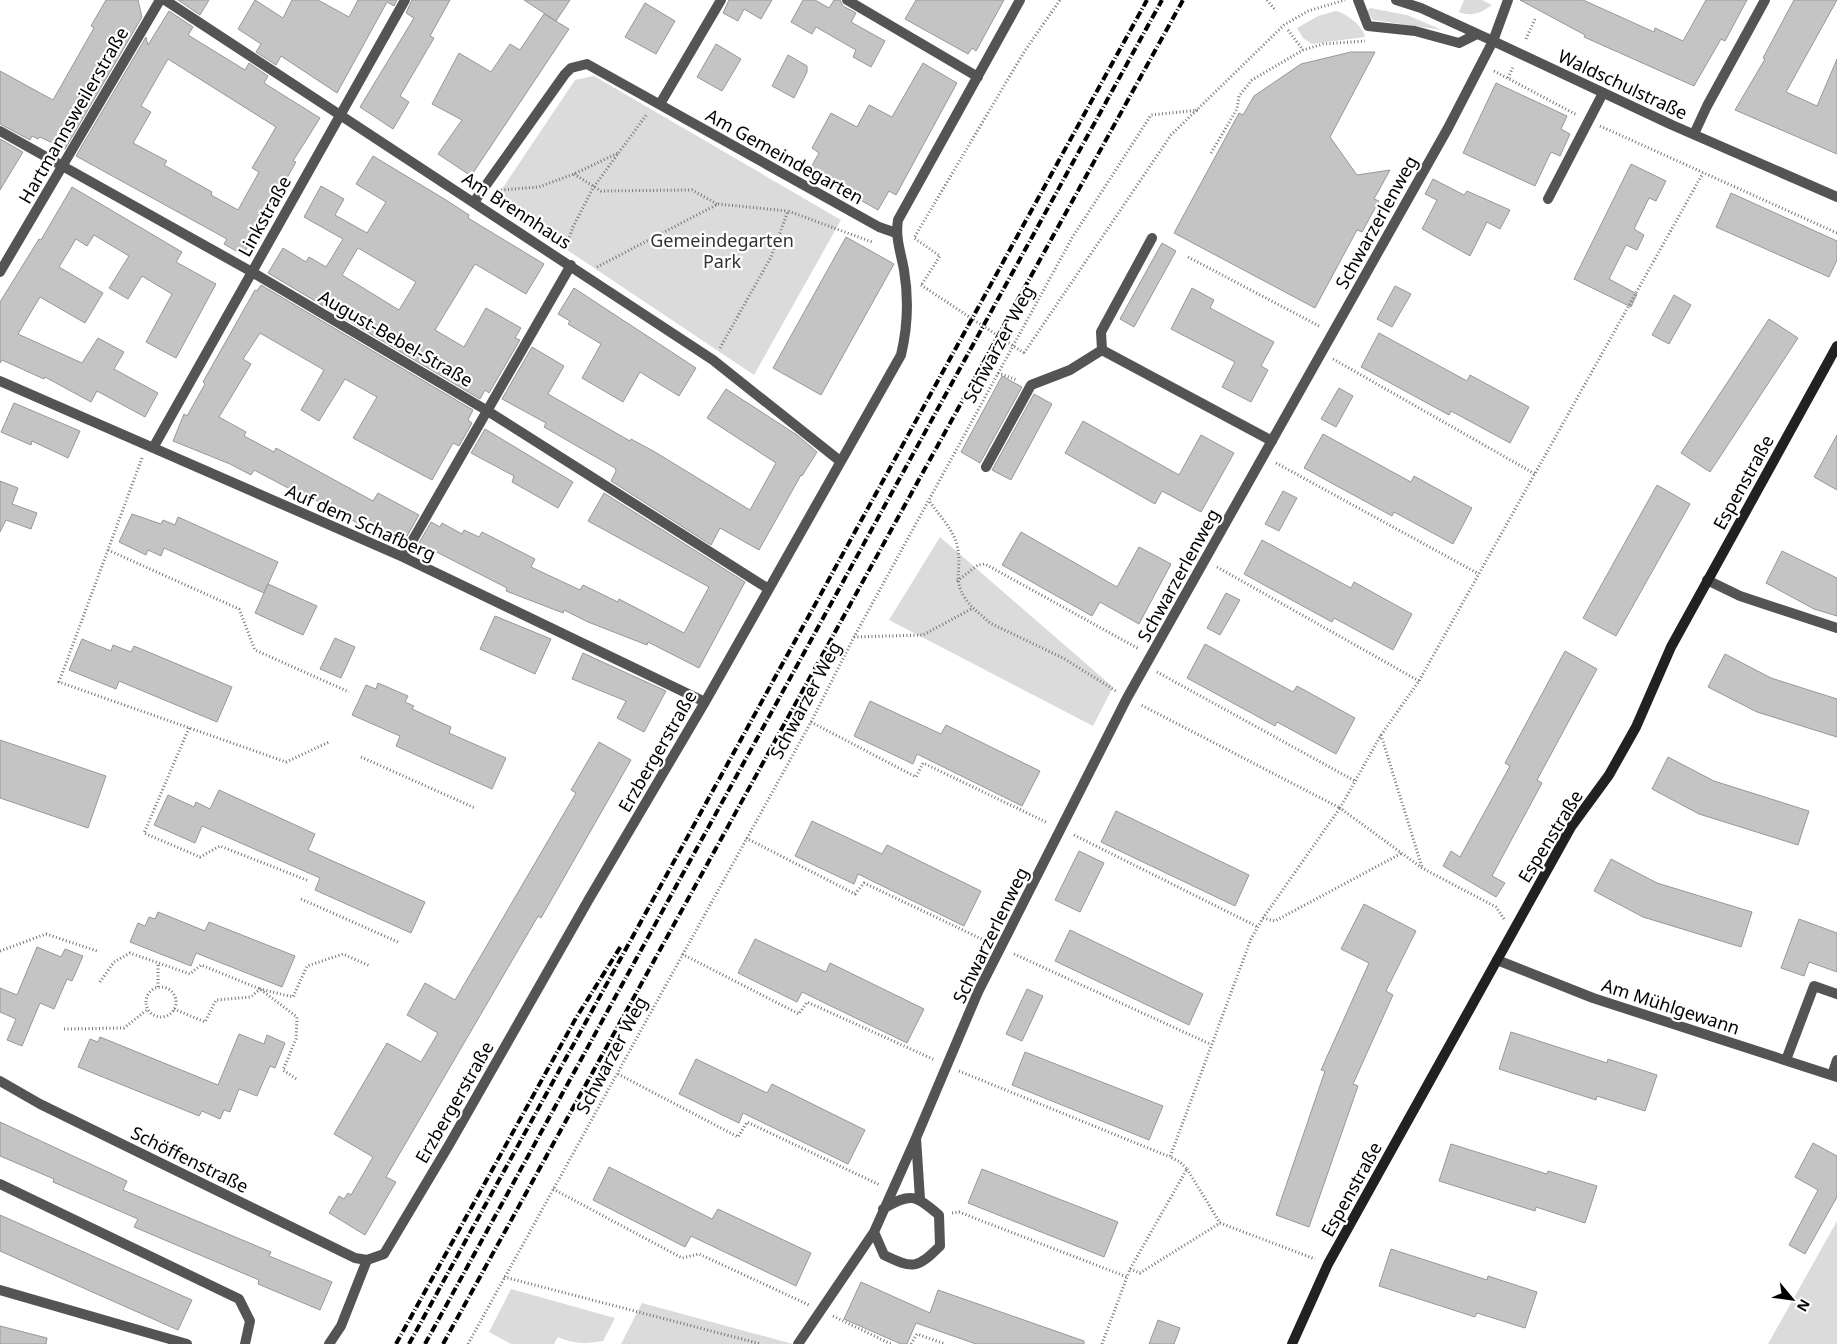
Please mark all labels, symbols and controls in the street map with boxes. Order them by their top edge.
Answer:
street label: Hartmannsweilerstraße [13,22,133,208]
street label: Waldschulstraße [1554,44,1692,124]
street label: Am Gemeindegarten [702,103,868,209]
street label: Schwarzerlenweg [1329,151,1423,293]
street label: Am Brennhaus [458,166,576,254]
street label: Linkstraße [232,171,296,261]
park label: Gemeindegarten Park [650,228,794,273]
street label: Schwarzer Weg [957,281,1039,407]
street label: August-Bebel-Straße [315,284,477,392]
street label: Espenstraße [1707,430,1779,534]
street label: Auf dem Schafberg [282,478,440,566]
street label: Schwarzerlenweg [1131,504,1225,646]
street label: Schwarzer Weg [764,637,846,763]
street label: Erzbergerstraße [612,686,702,816]
street label: Espenstraße [1512,785,1588,887]
street label: Schwarzerlenweg [947,863,1033,1007]
street label: Am Mühlgewann [1599,972,1743,1040]
street label: Schwarzer Weg [570,992,652,1118]
street label: Erzbergerstraße [409,1037,499,1167]
street label: Schöffenstraße [127,1120,253,1198]
street label: Espenstraße [1315,1137,1387,1241]
north arrow [1767,1274,1817,1324]
text: N [1793,1296,1815,1315]

